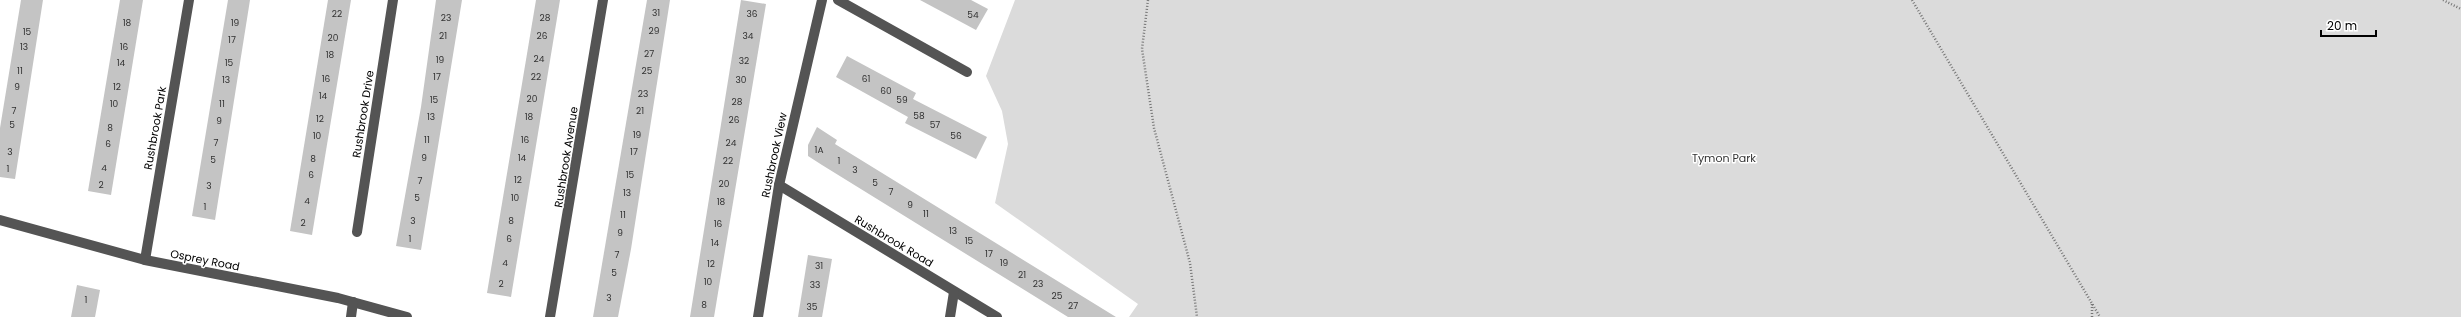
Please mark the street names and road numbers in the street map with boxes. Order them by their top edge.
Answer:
street label: Rushbrook Drive [348,69,378,159]
street label: Rushbrook Park [140,85,170,171]
street label: Rushbrook Avenue [550,105,582,209]
street label: Rushbrook View [757,111,791,199]
street label: Rushbrook Road [852,211,936,271]
street label: Osprey Road [169,245,241,275]

